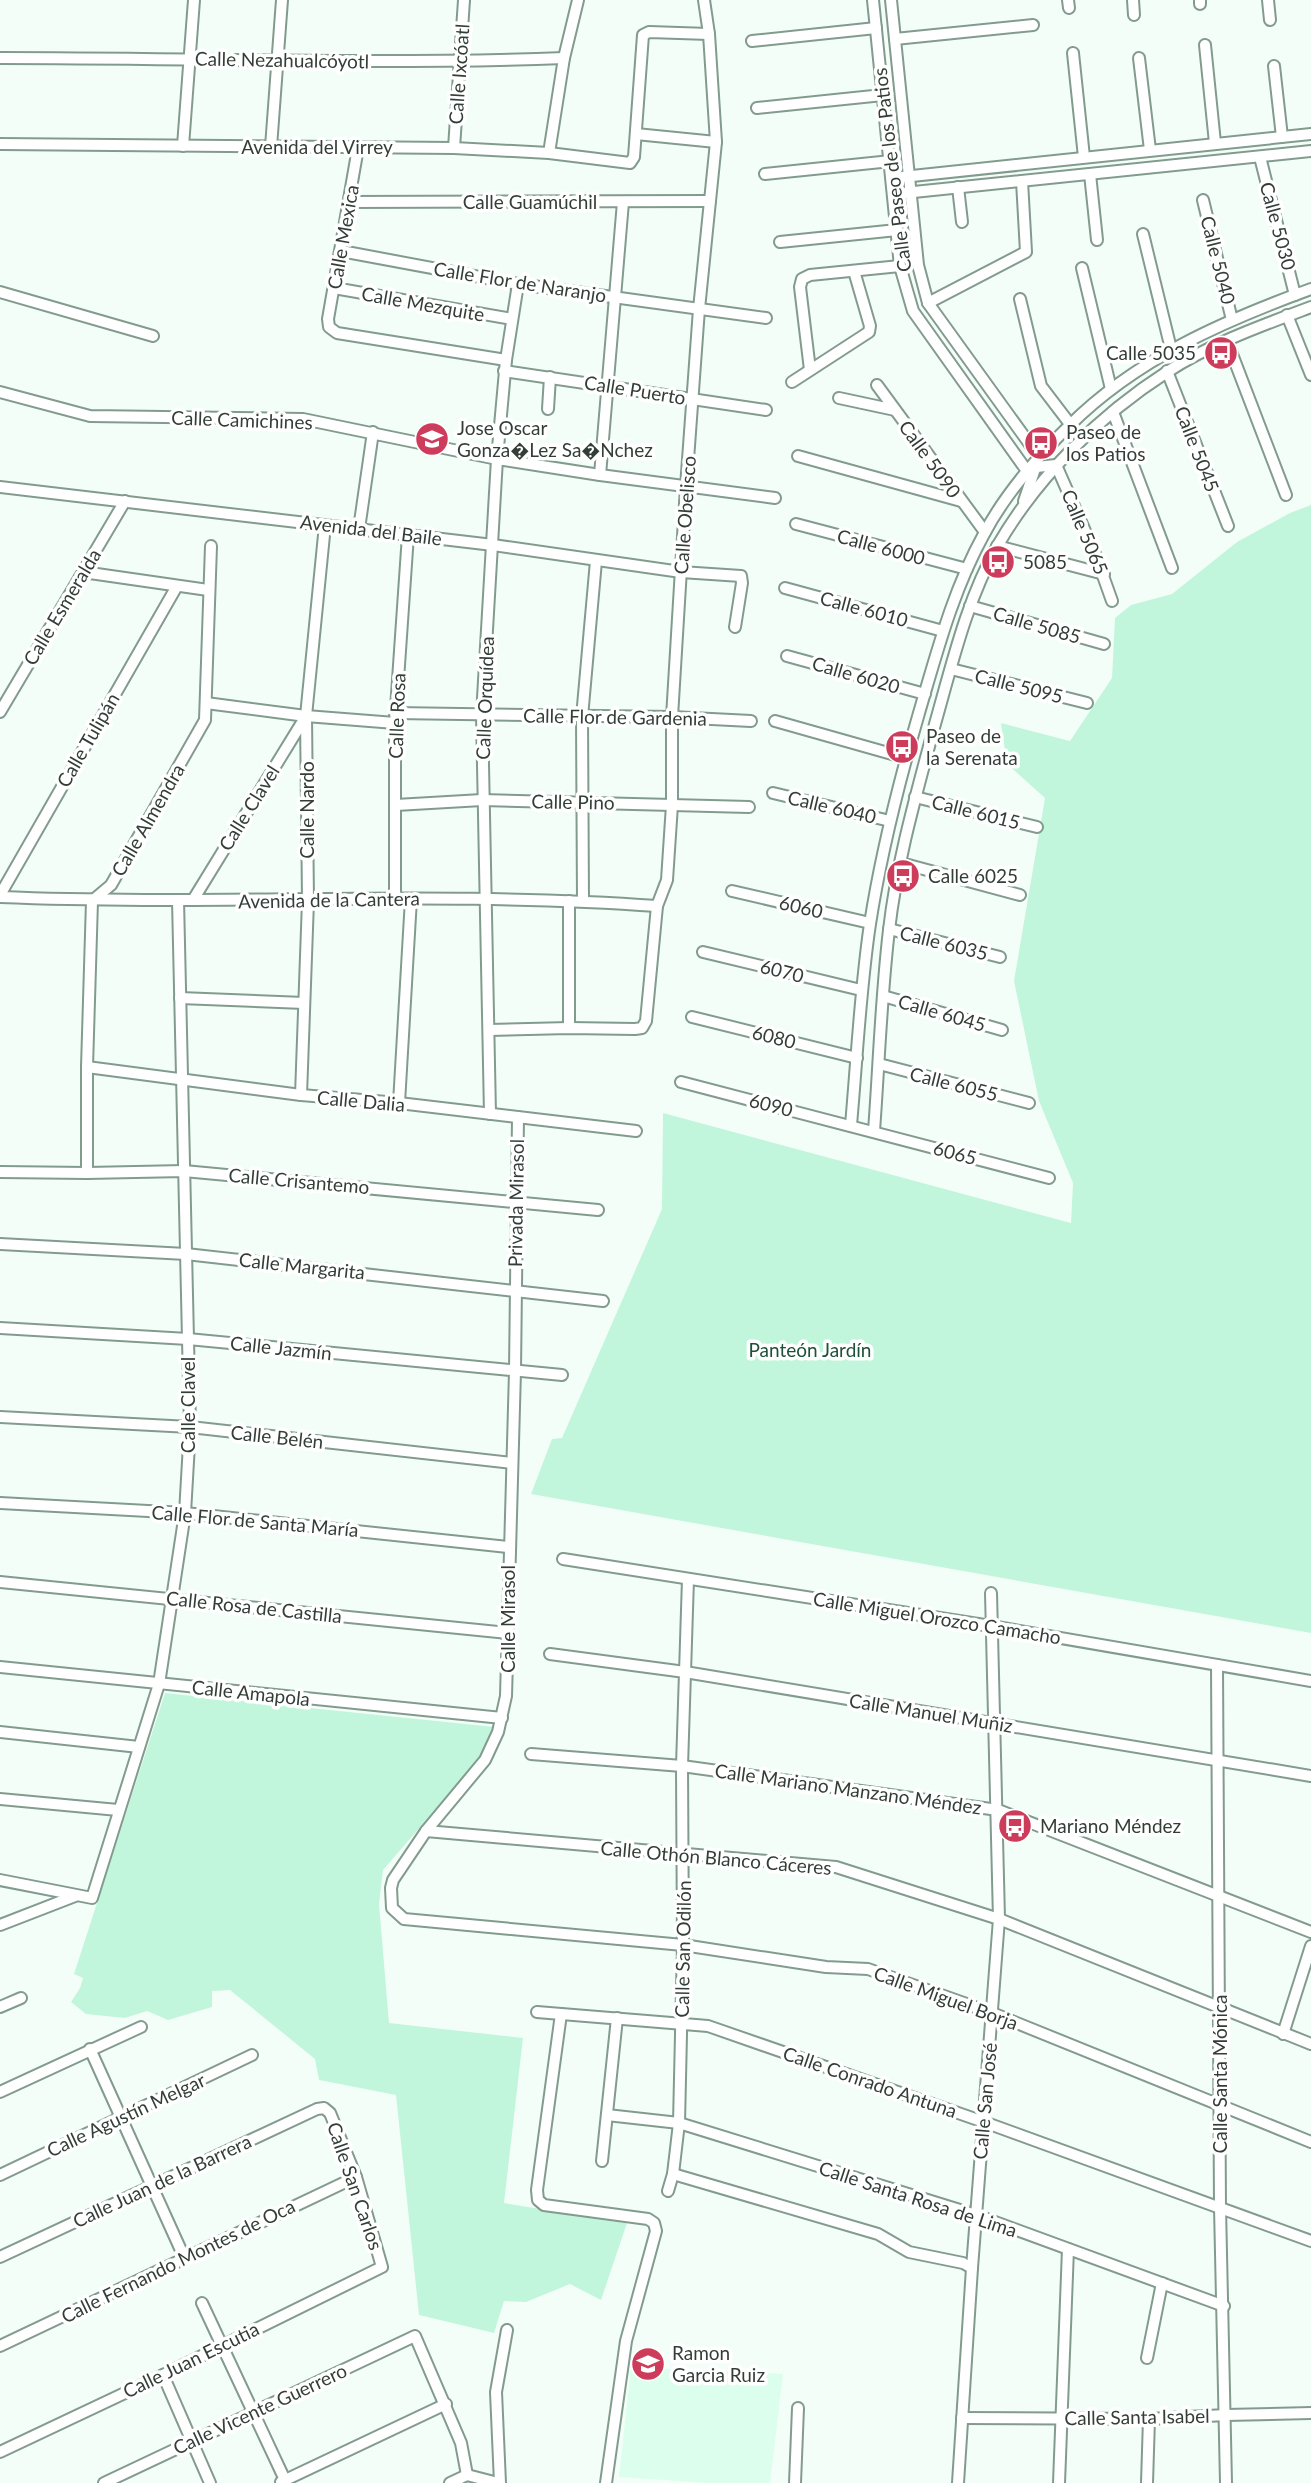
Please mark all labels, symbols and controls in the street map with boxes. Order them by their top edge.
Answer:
street label: Calle Ixcóatl [444,23,473,125]
street label: Calle Nezahualcóyotl [195,46,369,73]
street label: Calle Paseo de los Patios [868,67,915,273]
street label: Avenida del Virrey [241,135,393,158]
street label: Calle 5030 [1256,179,1301,272]
street label: Calle Mexica [322,183,363,291]
street label: Calle Guamúchil [463,190,597,213]
street label: Calle 5040 [1196,213,1241,306]
street label: Calle Flor de Naranjo [432,256,608,307]
street label: Calle Mezquite [360,281,486,326]
bus stop icon: Calle 5035 [1202,334,1240,372]
place label: Calle 5035 [1106,341,1196,364]
street label: Calle Puerto [583,370,687,409]
street label: Calle 5045 [1171,403,1224,495]
street label: Calle Camichines [171,406,313,433]
place label: Jose Oscar Gonza�Lez Sa�Nchez [457,416,653,461]
street label: Calle 5090 [895,416,966,502]
school or university icon: Jose Oscar Gonza�Lez Sa�Nchez [413,420,451,458]
place label: Paseo de los Patios [1066,420,1145,465]
bus stop icon: Paseo de los Patios [1022,424,1060,462]
street label: Calle Obelisco [669,455,700,575]
street label: Calle 5065 [1057,486,1114,578]
street label: Avenida del Baile [299,509,443,550]
street label: Calle 6000 [835,524,928,569]
bus stop icon: 5085 [979,543,1017,581]
street label: Calle Esmeralda [18,544,105,669]
place label: 5085 [1023,550,1067,573]
street label: Calle 6010 [818,586,911,631]
street label: Calle 5085 [991,601,1084,648]
street label: Calle Orquídea [471,636,498,760]
street label: Calle 6020 [810,651,903,698]
street label: Calle 5095 [973,663,1066,708]
street label: Calle Rosa [384,673,409,759]
street label: Calle Tulipán [51,689,124,791]
street label: Calle Flor de Gardenia [523,703,707,730]
place label: Paseo de la Serenata [926,724,1018,769]
bus stop icon: Paseo de la Serenata [883,728,921,766]
street label: Calle Almendra [106,760,189,880]
street label: Calle Clavel [213,761,284,855]
street label: Calle Nardo [295,761,318,859]
street label: Calle 6040 [786,785,879,828]
street label: Calle Pino [531,789,615,814]
street label: Calle 6015 [930,789,1023,834]
bus stop icon: Calle 6025 [884,857,922,895]
place label: Calle 6025 [928,864,1018,887]
street label: Avenida de la Cantera [238,886,420,913]
street label: 6060 [777,890,825,923]
street label: Calle 6035 [898,920,991,965]
street label: 6070 [758,954,806,987]
street label: Calle 6045 [896,989,989,1036]
street label: 6080 [750,1020,798,1053]
street label: Calle 6055 [908,1061,1001,1106]
street label: Calle Dalia [316,1085,406,1116]
street label: 6090 [747,1088,795,1121]
street label: 6065 [931,1136,979,1169]
street label: Privada Mirasol [503,1139,528,1267]
street label: Calle Crisantemo [228,1163,371,1198]
street label: Calle Margarita [238,1247,366,1284]
street label: Calle Jazmín [229,1331,333,1364]
park label: Panteón Jardín [749,1338,871,1361]
street label: Calle Clavel [176,1357,199,1453]
street label: Calle Belén [229,1420,325,1453]
street label: Calle Flor de Santa María [151,1500,359,1541]
street label: Calle Mirasol [496,1565,519,1673]
street label: Calle Rosa de Castilla [165,1586,343,1627]
street label: Calle Miguel Orozco Camacho [812,1587,1063,1648]
street label: Calle Amapola [191,1675,311,1710]
street label: Calle Manuel Muñiz [848,1688,1014,1737]
street label: Calle Mariano Manzano Méndez [713,1758,983,1819]
bus stop icon: Mariano Méndez [996,1807,1034,1845]
place label: Mariano Méndez [1040,1814,1181,1837]
street label: Calle Othón Blanco Cáceres [600,1836,833,1879]
street label: Calle San Odilón [670,1880,695,2018]
street label: Calle Miguel Borja [871,1961,1021,2034]
street label: Calle Santa Mónica [1208,1994,1231,2154]
street label: Calle Conrado Antuna [780,2041,960,2122]
street label: Calle San José [968,2042,1001,2160]
street label: Calle Agustín Melgar [43,2068,209,2161]
street label: Calle San Carlos [323,2119,388,2253]
street label: Calle Juan de la Barrera [69,2129,255,2232]
street label: Calle Santa Rosa de Lima [816,2156,1020,2241]
street label: Calle Fernando Montes de Oca [57,2194,298,2327]
street label: Calle Juan Escutia [119,2317,263,2402]
place label: Ramon Garcia Ruiz [672,2341,765,2386]
school or university icon: Ramon Garcia Ruiz [629,2345,667,2383]
street label: Calle Vicente Guerrero [169,2358,350,2459]
street label: Calle Santa Isabel [1064,2404,1210,2429]

